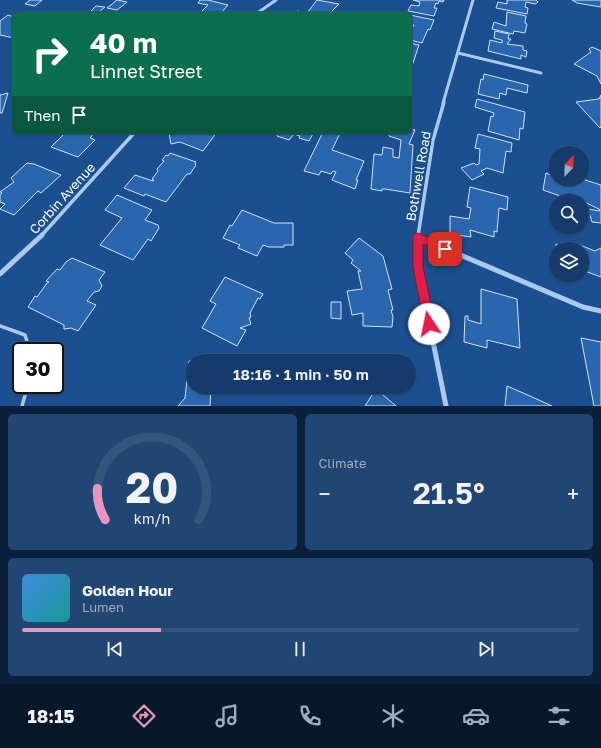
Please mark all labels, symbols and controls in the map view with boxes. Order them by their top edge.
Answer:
text: 40 m [90,26,157,59]
icon: right [24,28,76,80]
text: Linnet Street [90,60,203,82]
icon: arrive [68,104,90,126]
text: Then [24,106,60,124]
street label: Bothwell Road [402,130,434,222]
north arrow [549,146,589,186]
map controls [549,146,589,282]
street label: Corbin Avenue [26,159,98,237]
button: search [549,194,589,234]
pin [428,232,462,266]
icon: arrive [434,238,456,260]
button: layers [549,242,589,282]
position arrow [408,303,450,345]
speed limit sign: 30 [12,342,64,394]
text: 18:16 · 1 min · 50 m [233,365,369,383]
text: Climate [319,455,366,471]
text: 20 [126,462,178,512]
text: 21.5° [413,475,485,511]
text: − [319,480,331,507]
text: + [567,480,579,507]
text: km/h [134,510,170,527]
text: Golden Hour [82,581,173,599]
text: Lumen [82,599,124,615]
icon: previous [104,638,126,660]
icon: pause [289,638,311,660]
icon: next [475,638,497,660]
icon: directions [130,702,158,730]
icon: music [213,702,241,730]
icon: phone [296,702,324,730]
icon: climate [379,702,407,730]
icon: car [462,702,490,730]
icon: filters [545,702,573,730]
text: 18:15 [28,705,74,727]

